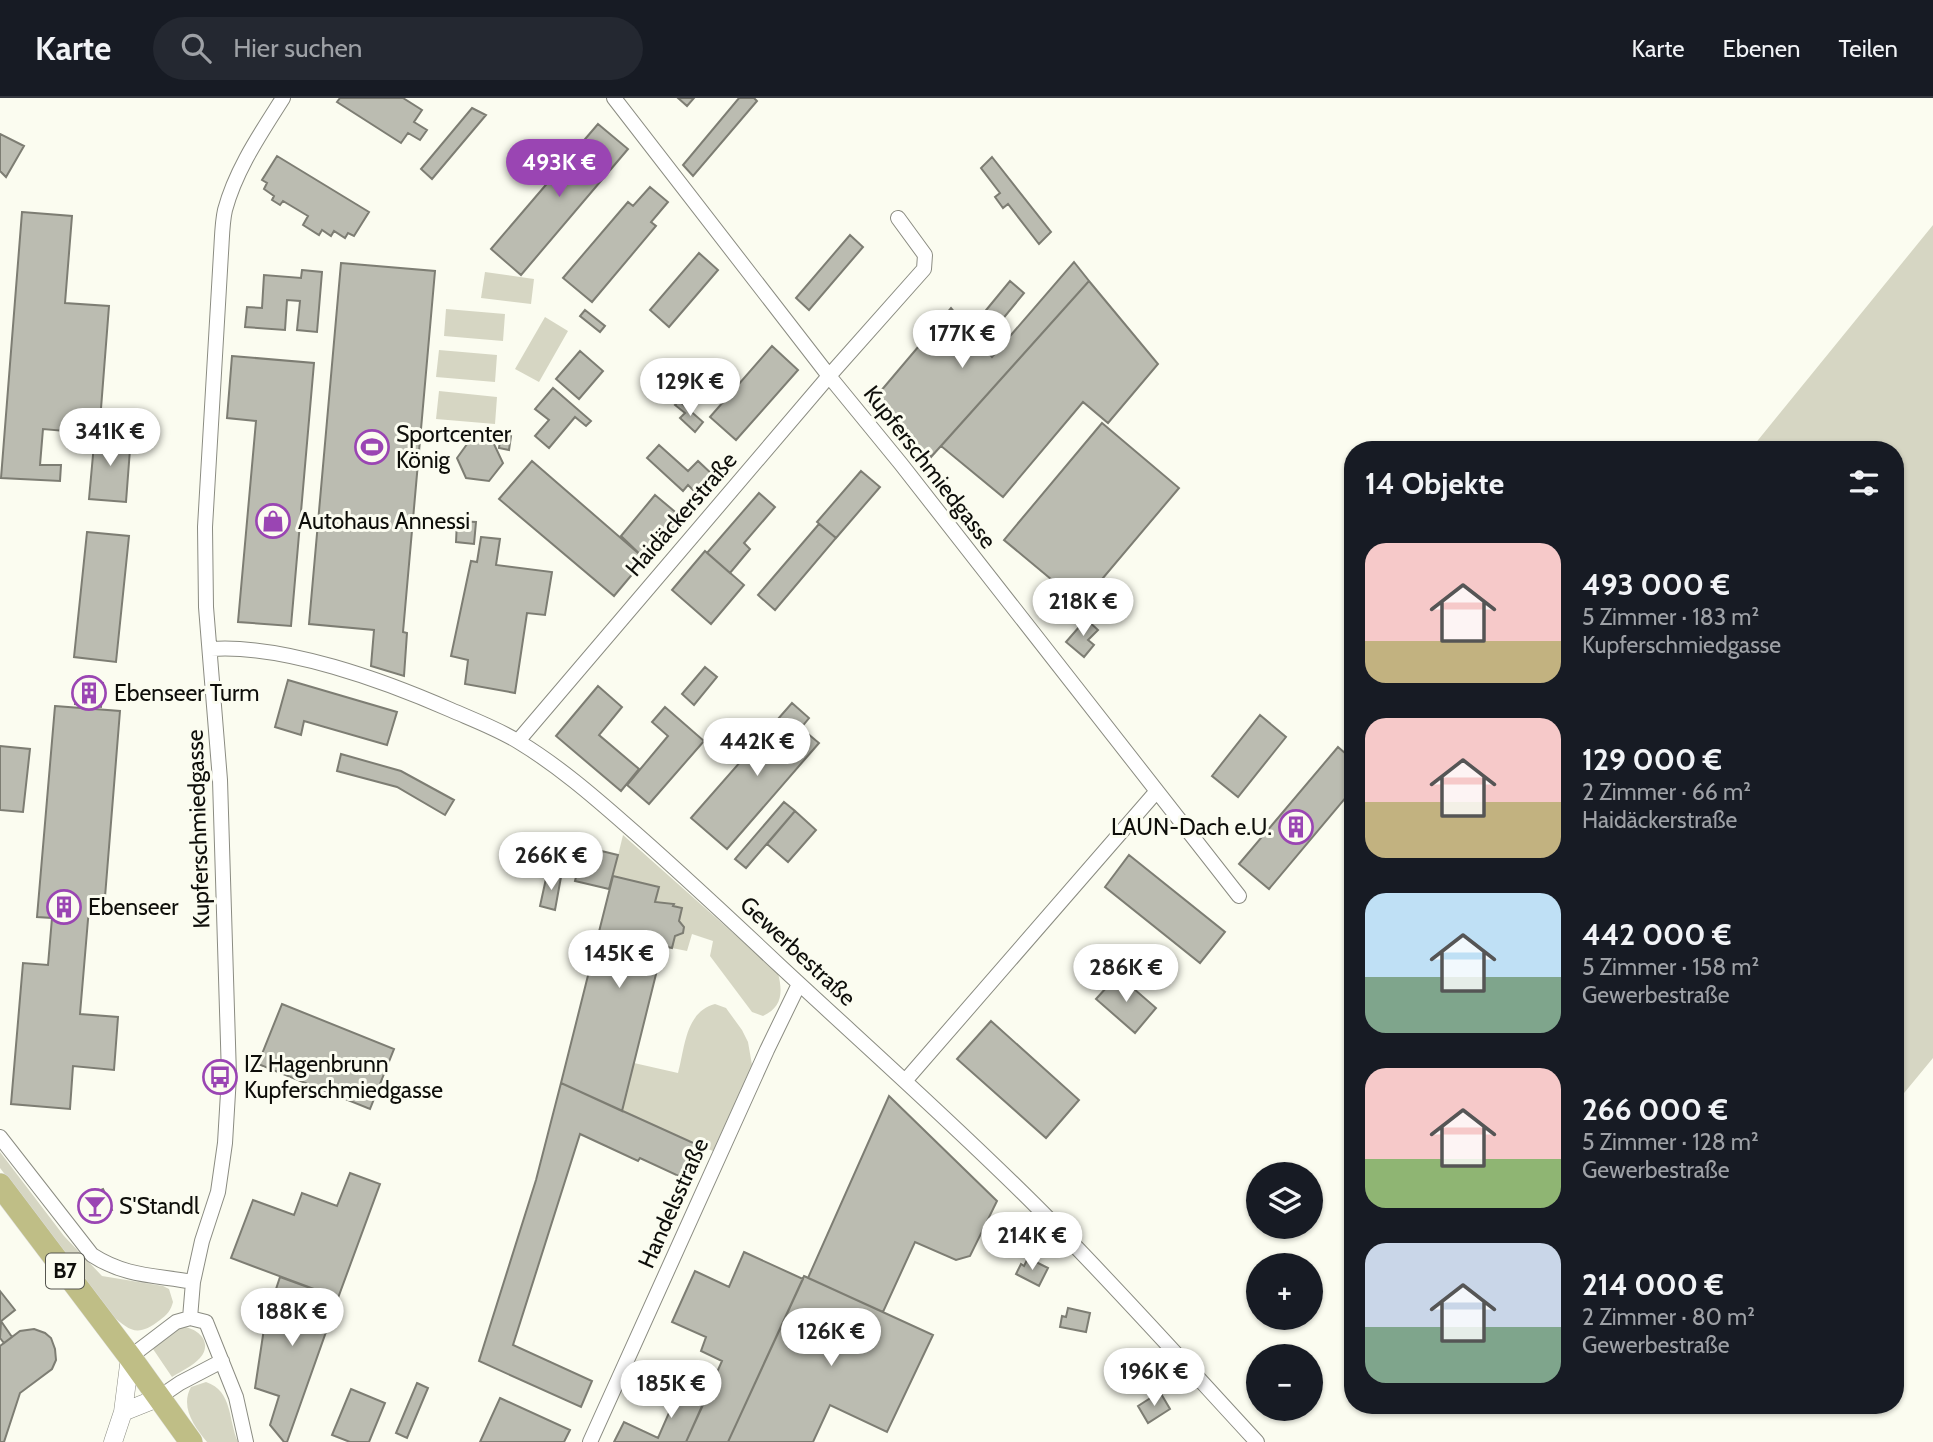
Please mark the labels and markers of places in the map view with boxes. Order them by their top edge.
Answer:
pin: 493K € [502,140,616,199]
pin: 177K € [905,310,1019,370]
pin: 129K € [633,358,747,418]
pin: 341K € [53,408,167,468]
place label: Sportcenter König [396,420,512,474]
sports icon: Sportcenter König [353,428,391,466]
shop icon: Autohaus Annessi [254,502,292,540]
place label: Autohaus Annessi [298,507,470,535]
pin: 218K € [1026,578,1140,638]
building icon: Ebenseer Turm [70,674,108,712]
place label: Ebenseer Turm [114,679,259,707]
pin: 442K € [700,718,814,778]
building icon: LAUN-Dach e.U. [1277,808,1315,846]
place label: LAUN-Dach e.U. [1111,813,1272,841]
pin: 266K € [494,832,608,892]
building icon: Ebenseer [45,888,83,926]
place label: Ebenseer [88,893,179,921]
pin: 145K € [562,930,676,990]
pin: 286K € [1069,944,1183,1004]
place label: IZ Hagenbrunn Kupferschmiedgasse [244,1050,443,1104]
bus stop icon: IZ Hagenbrunn Kupferschmiedgasse [201,1058,239,1096]
bar icon: S'Standl [76,1187,114,1225]
place label: S'Standl [119,1192,200,1220]
pin: 214K € [975,1212,1089,1272]
pin: 188K € [235,1288,349,1348]
pin: 126K € [774,1308,888,1368]
pin: 196K € [1097,1348,1211,1408]
pin: 185K € [614,1360,728,1420]

